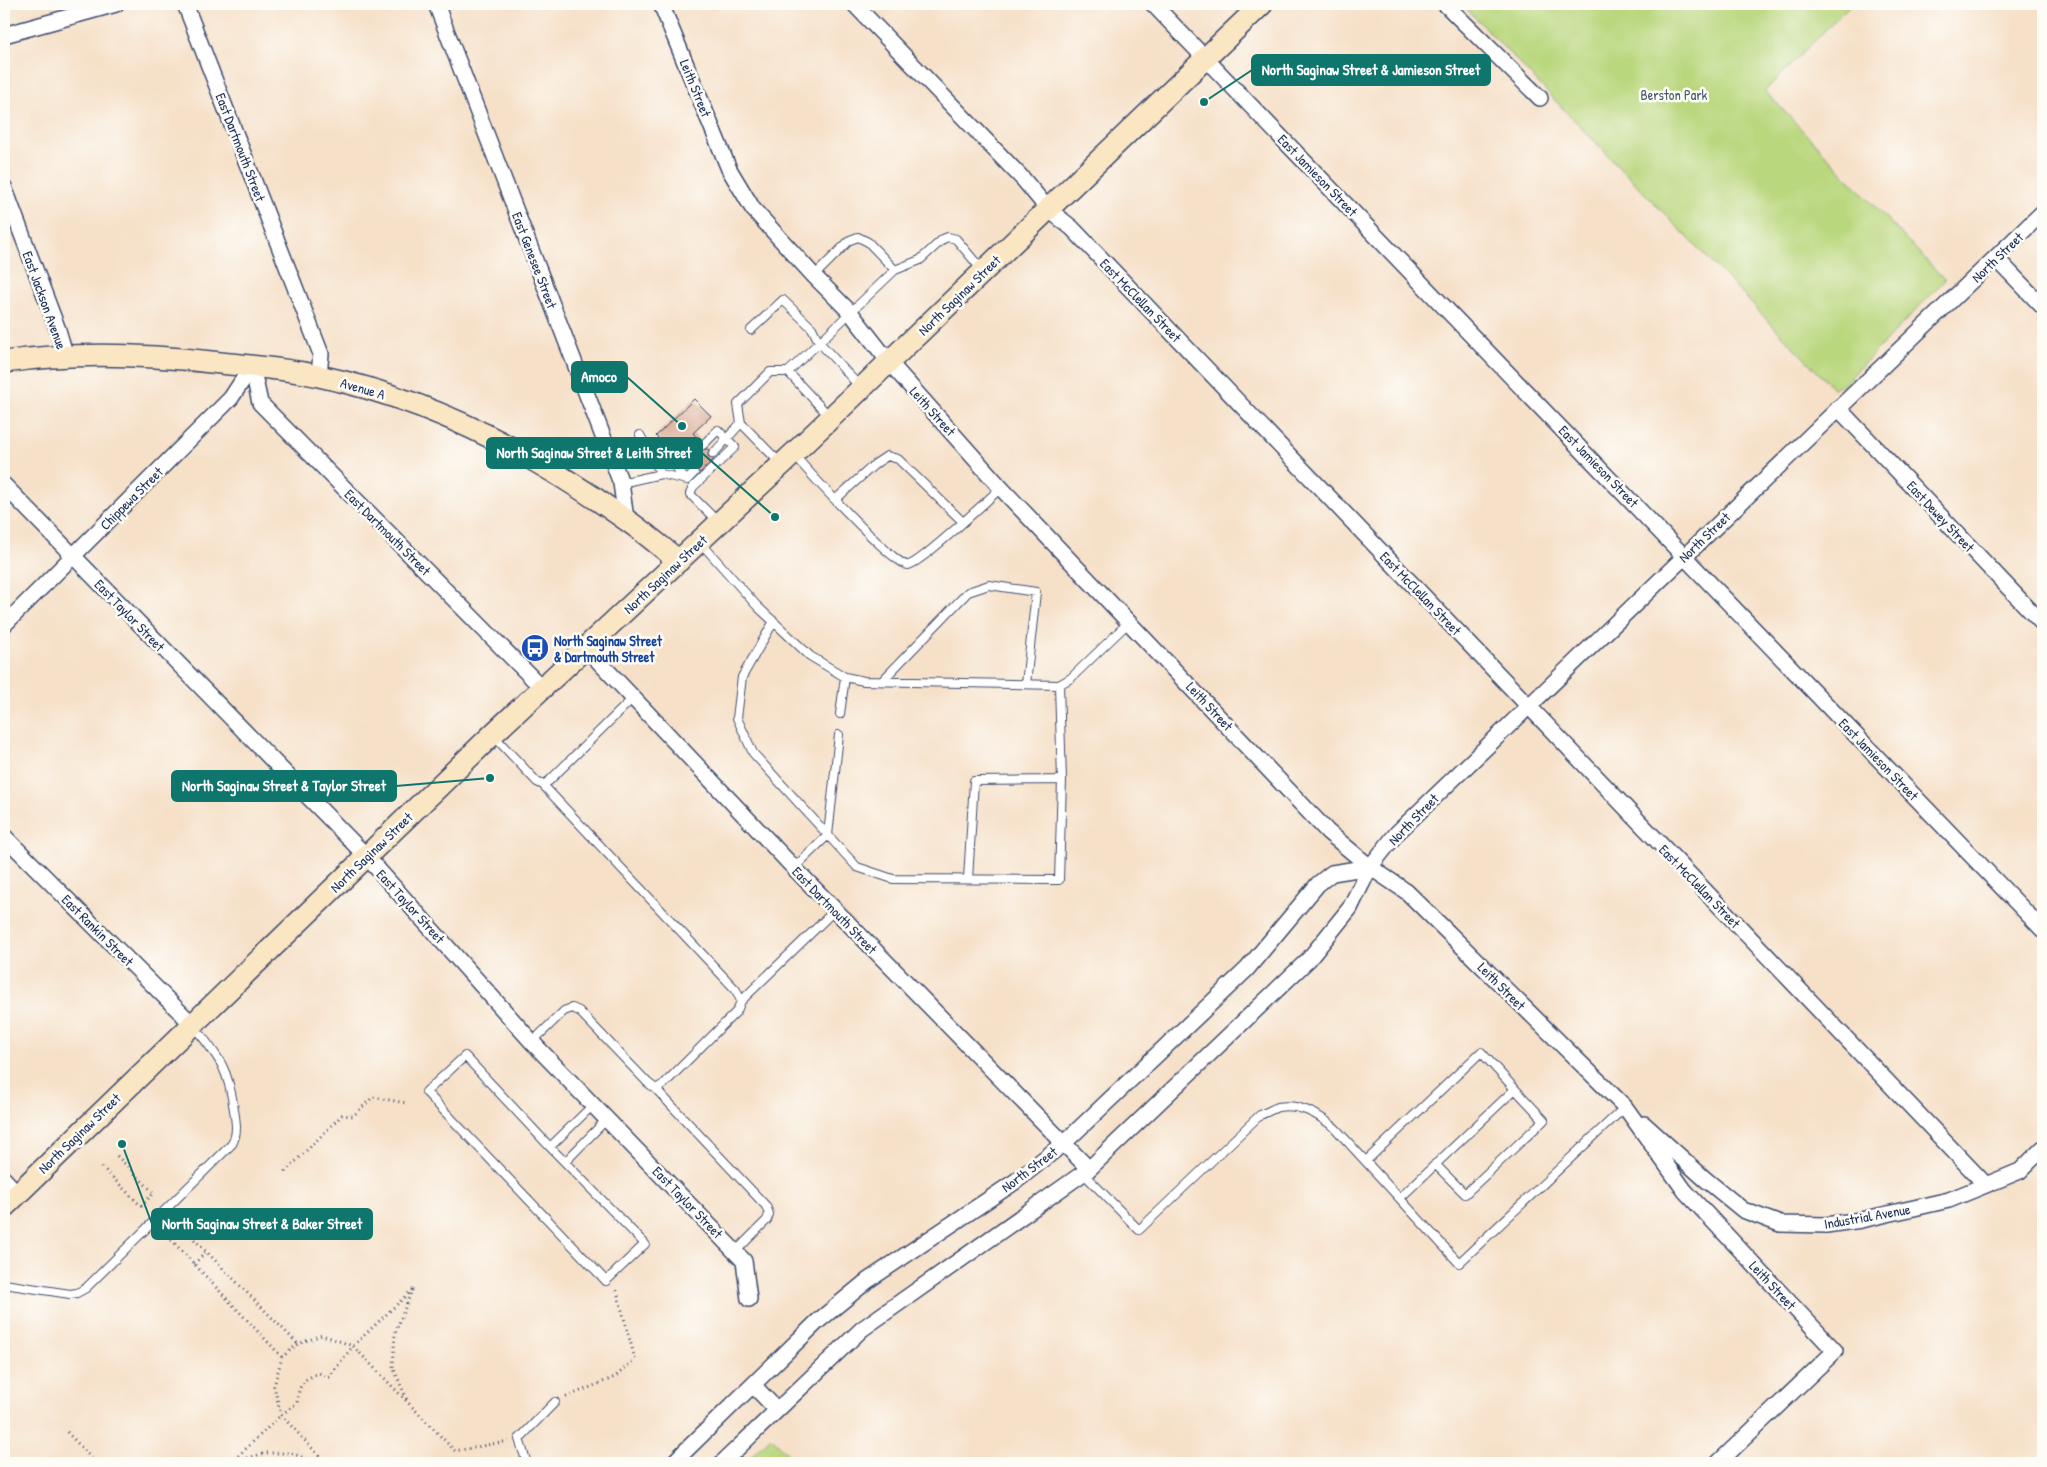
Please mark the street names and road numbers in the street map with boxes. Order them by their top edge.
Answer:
street label: Leith Street [676,56,716,120]
street label: East Dartmouth Street [212,90,270,204]
street label: East Jamieson Street [1274,130,1362,220]
street label: East Genesee Street [508,209,562,311]
street label: North Street [1967,227,2027,286]
street label: East Jackson Avenue [18,248,72,352]
street label: North Saginaw Street [914,251,1005,340]
street label: East McClellan Street [1096,254,1186,346]
street label: Avenue A [338,373,388,403]
street label: Leith Street [906,382,960,440]
street label: East Jamieson Street [1555,421,1643,511]
street label: Chippewa Street [95,462,168,534]
street label: East Dewey Street [1902,476,1979,557]
street label: East Dartmouth Street [341,485,435,579]
street label: North Street [1674,507,1734,566]
street label: North Saginaw Street [619,530,712,618]
street label: East McClellan Street [1376,547,1466,639]
street label: East Taylor Street [90,575,169,656]
street label: Leith Street [1182,677,1238,735]
street label: East Jamieson Street [1835,714,1923,804]
street label: North Street [1384,789,1443,849]
street label: North Saginaw Street [326,808,417,897]
street label: East McClellan Street [1655,840,1745,932]
street label: East Dartmouth Street [788,862,882,958]
street label: East Taylor Street [372,865,450,948]
street label: East Rankin Street [58,890,138,970]
street label: Leith Street [1474,958,1530,1014]
street label: North Saginaw Street [34,1089,125,1178]
street label: North Street [997,1142,1061,1196]
street label: East Taylor Street [648,1162,727,1243]
street label: Industrial Avenue [1822,1199,1912,1233]
street label: Leith Street [1745,1256,1801,1314]

